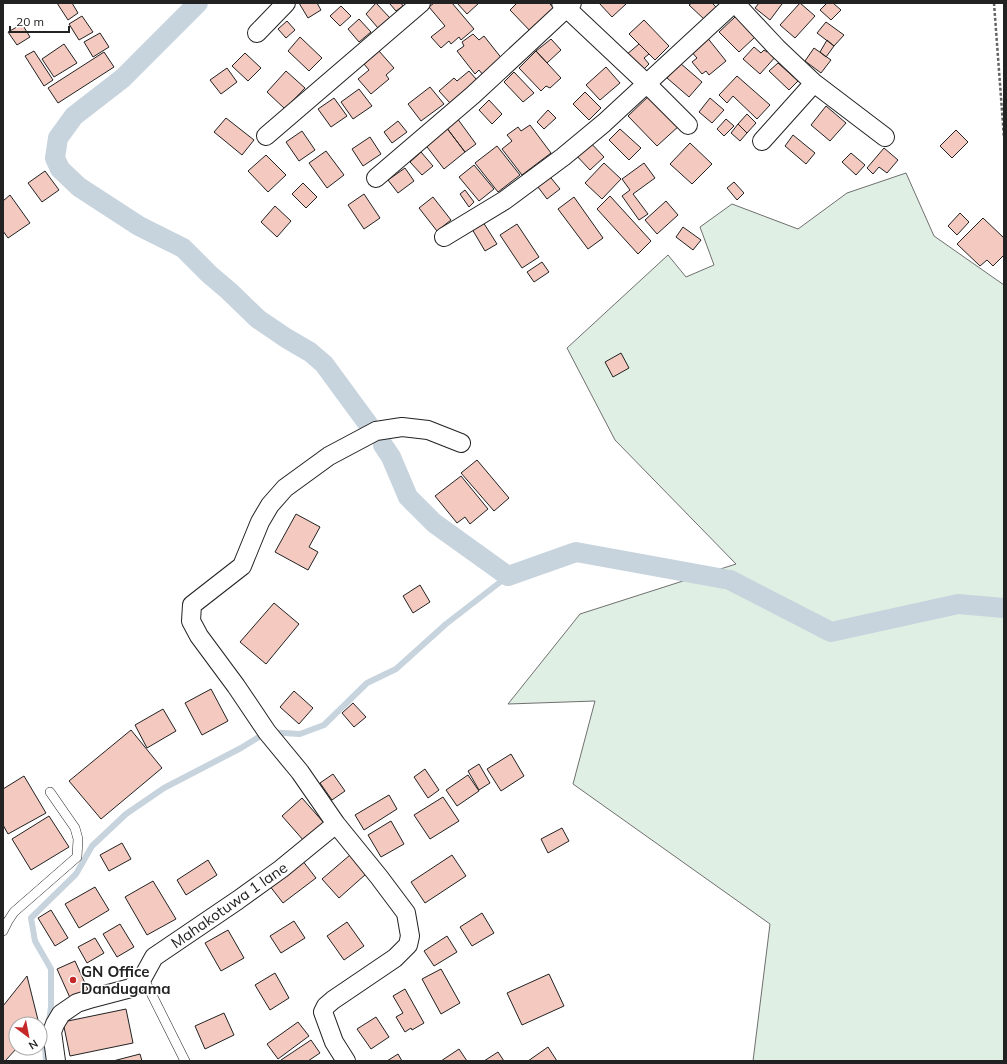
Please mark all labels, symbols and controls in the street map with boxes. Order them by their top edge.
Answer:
scale bar [10,8,69,34]
text: 20 m [16,14,44,29]
street label: Mahakotuwa 1 lane [167,858,291,952]
place label: GN Office Dandugama [81,962,170,998]
marker: GN Office Dandugama [68,975,78,985]
north arrow [8,1016,48,1056]
text: N [26,1036,41,1053]

